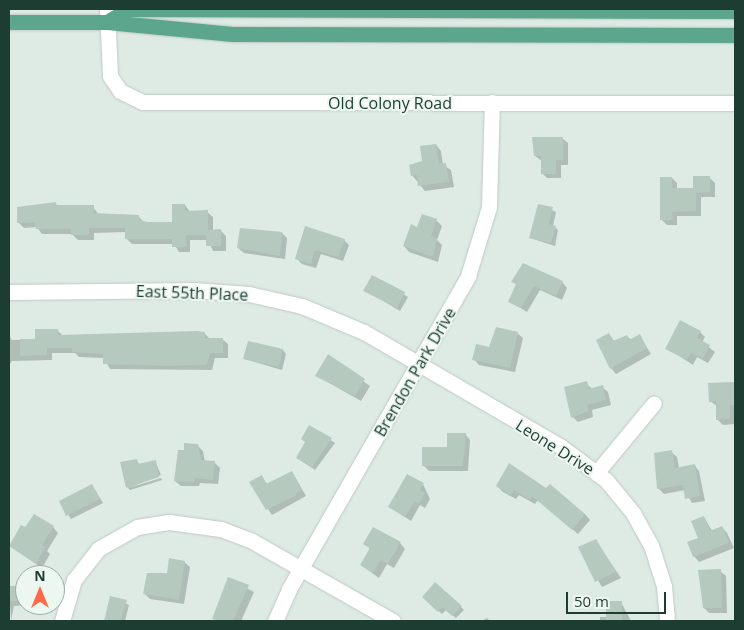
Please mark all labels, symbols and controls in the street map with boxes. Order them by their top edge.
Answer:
street label: Old Colony Road [328,93,452,113]
street label: East 55th Place [135,281,249,305]
street label: Brendon Park Drive [370,304,460,440]
street label: Leone Drive [512,415,598,479]
north arrow [15,565,65,615]
text: N [34,566,46,585]
scale bar [569,582,669,614]
text: 50 m [574,591,609,611]

